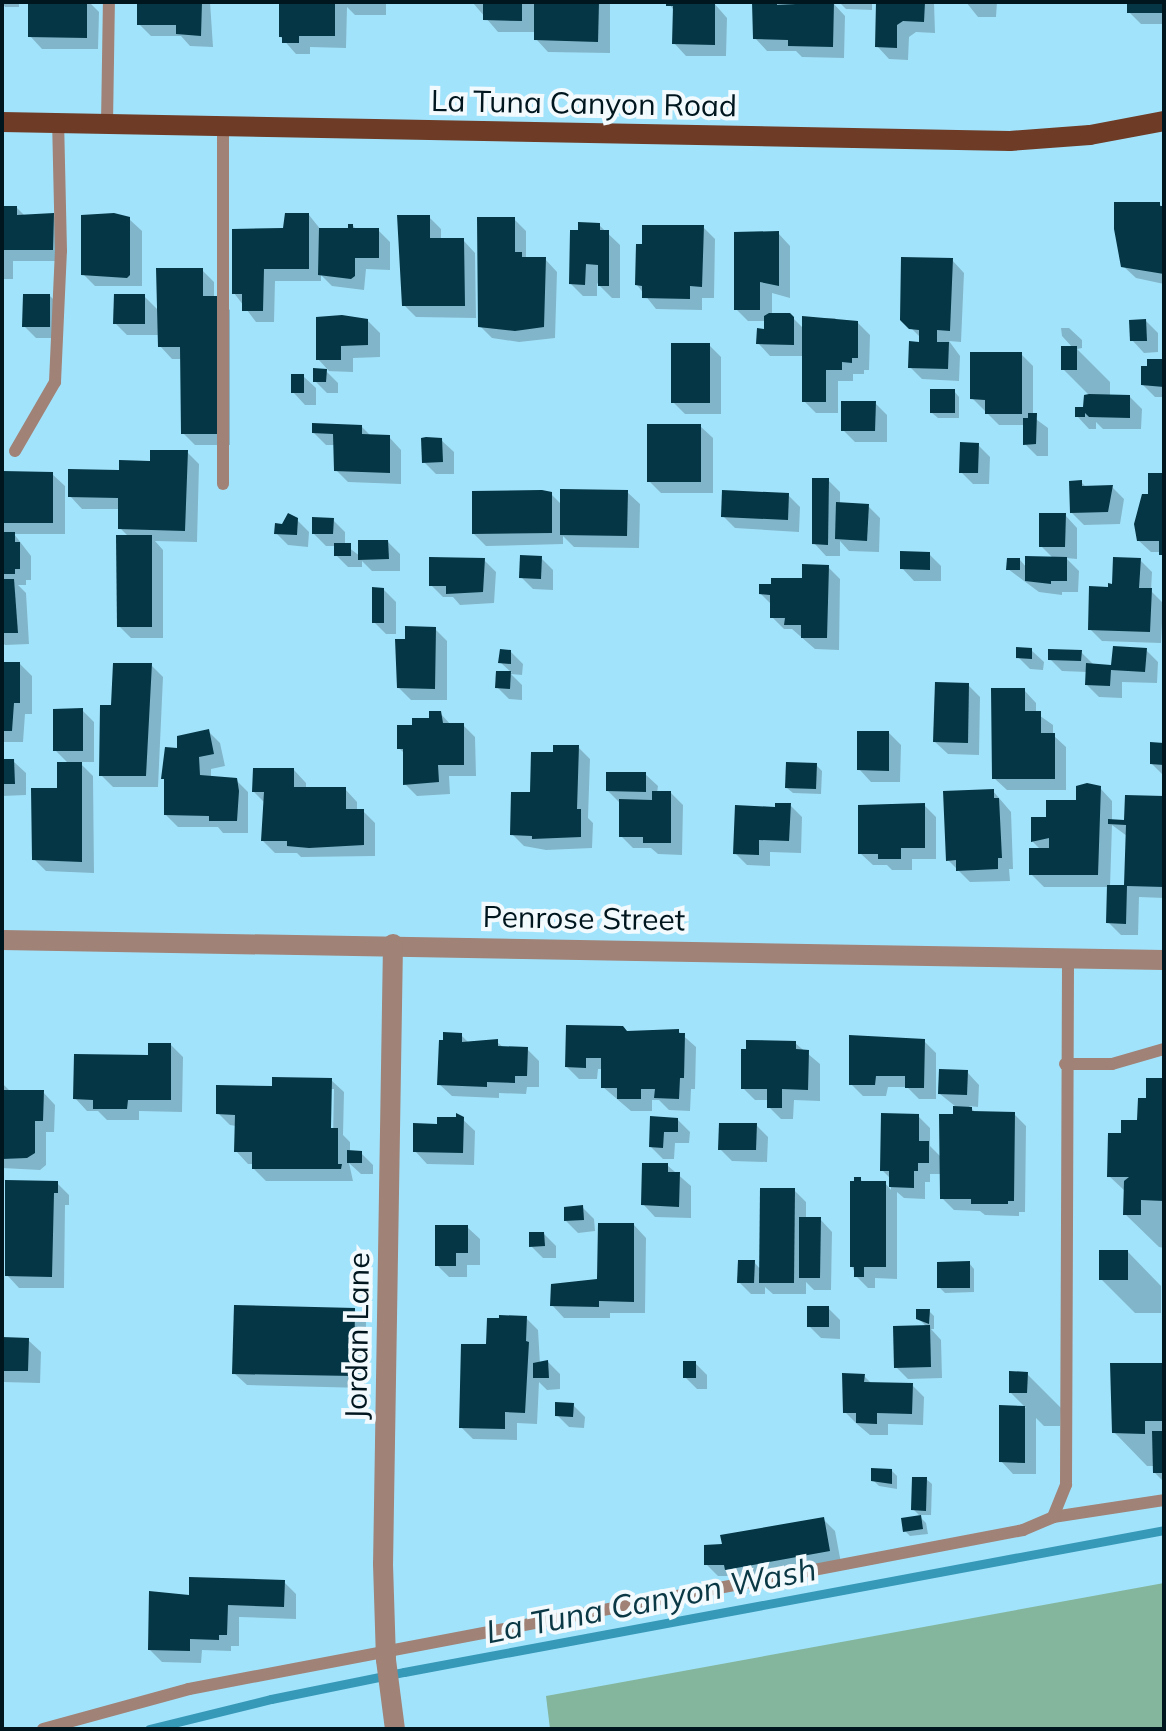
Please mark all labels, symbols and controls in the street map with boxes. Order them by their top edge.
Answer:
street label: La Tuna Canyon Road [431,82,737,124]
street label: Penrose Street [482,898,686,938]
street label: Jordan Lane [338,1252,376,1420]
water label: La Tuna Canyon Wash [483,1549,819,1651]

